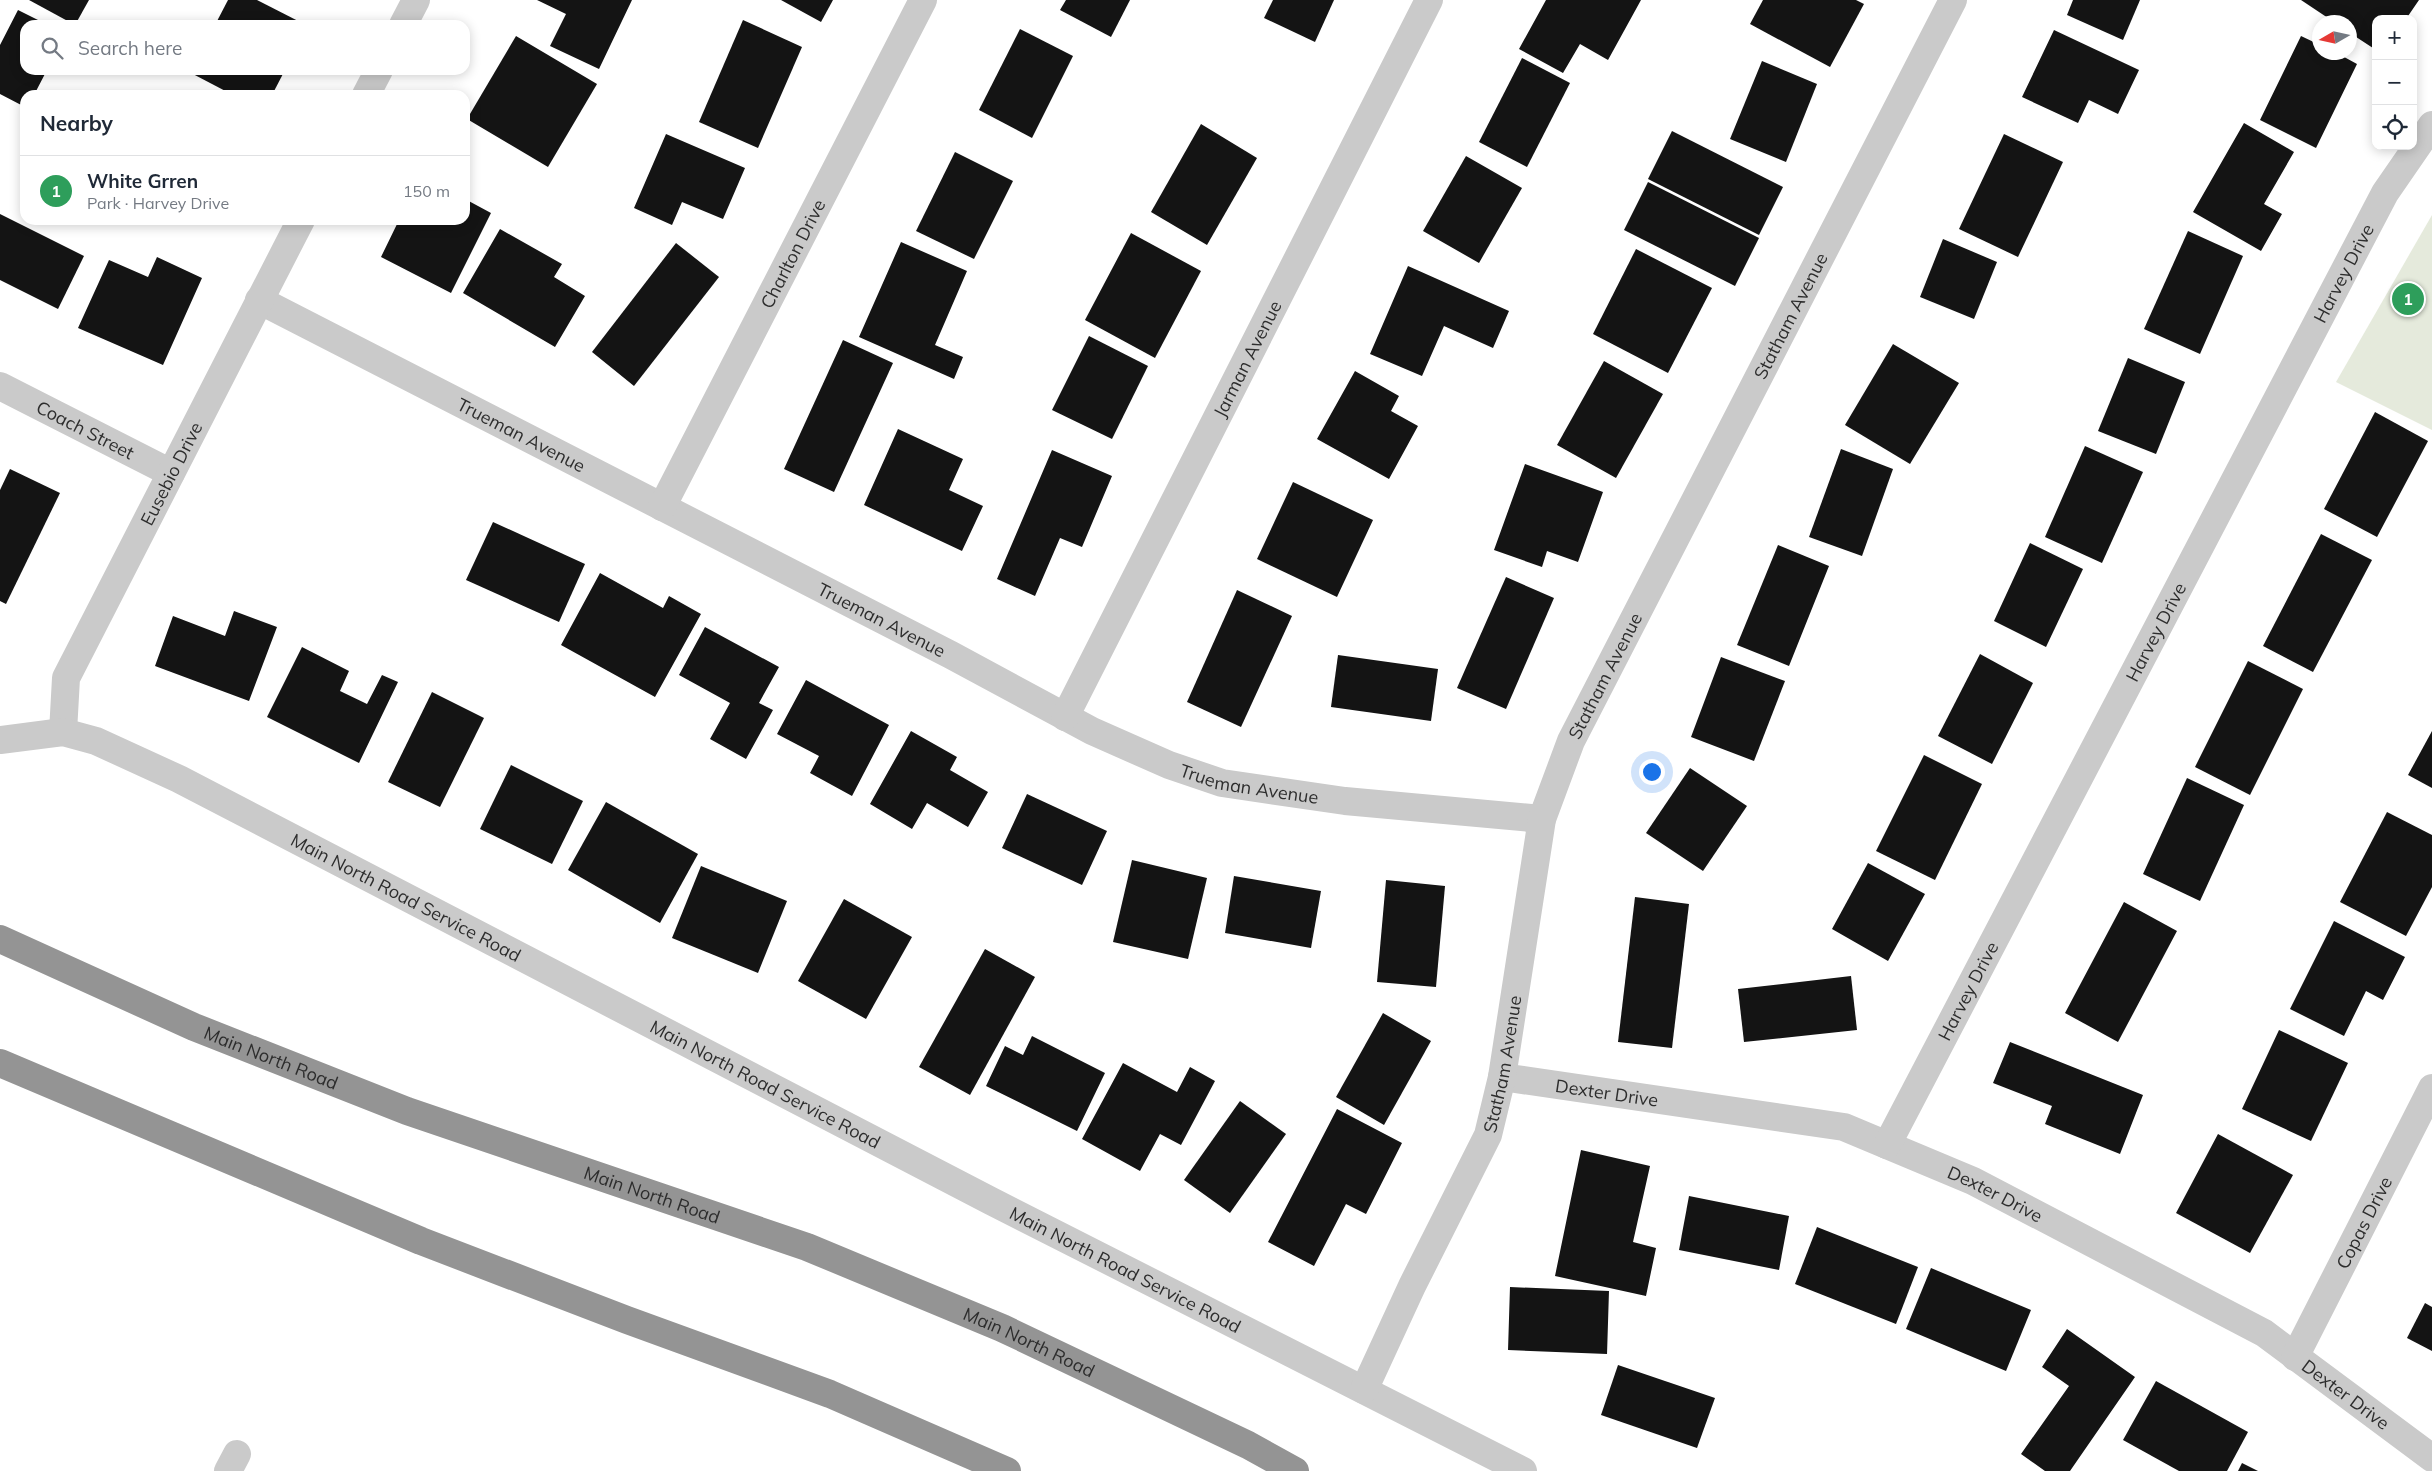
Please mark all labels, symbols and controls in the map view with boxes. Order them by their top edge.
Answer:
north arrow [2312,15,2357,60]
map controls [2372,15,2417,150]
button: + [2372,15,2417,60]
search box [20,20,470,75]
icon: search [38,34,66,62]
text: Search here [78,36,182,60]
button: − [2372,60,2417,105]
button: locate [2372,105,2417,150]
text: Nearby [40,110,113,136]
text: White Grren [87,169,198,193]
text: 1 [51,181,61,201]
text: 150 m [403,181,450,201]
text: Park · Harvey Drive [87,193,229,213]
street label: Charlton Drive [755,195,830,312]
street label: Harvey Drive [2308,220,2378,327]
street label: Statham Avenue [1748,249,1832,383]
pin: 1 [2392,280,2424,318]
street label: Jarman Avenue [1208,296,1286,421]
street label: Trueman Avenue [454,392,589,477]
street label: Coach Street [33,395,138,464]
street label: Eusebio Drive [135,418,207,529]
street label: Trueman Avenue [814,577,950,662]
street label: Harvey Drive [2120,579,2191,685]
street label: Statham Avenue [1563,609,1647,743]
street label: Trueman Avenue [1177,758,1320,808]
your location [1639,759,1665,785]
street label: Main North Road Service Road [287,828,525,966]
street label: Harvey Drive [1932,937,2003,1044]
street label: Statham Avenue [1477,994,1526,1135]
street label: Main North Road Service Road [646,1014,885,1153]
street label: Main North Road [201,1021,342,1094]
street label: Dexter Drive [1554,1073,1660,1111]
street label: Dexter Drive [1944,1160,2047,1227]
street label: Main North Road [581,1161,723,1228]
street label: Copas Drive [2330,1172,2397,1273]
street label: Main North Road Service Road [1006,1201,1245,1338]
street label: Main North Road [960,1302,1099,1382]
street label: Dexter Drive [2298,1354,2394,1434]

